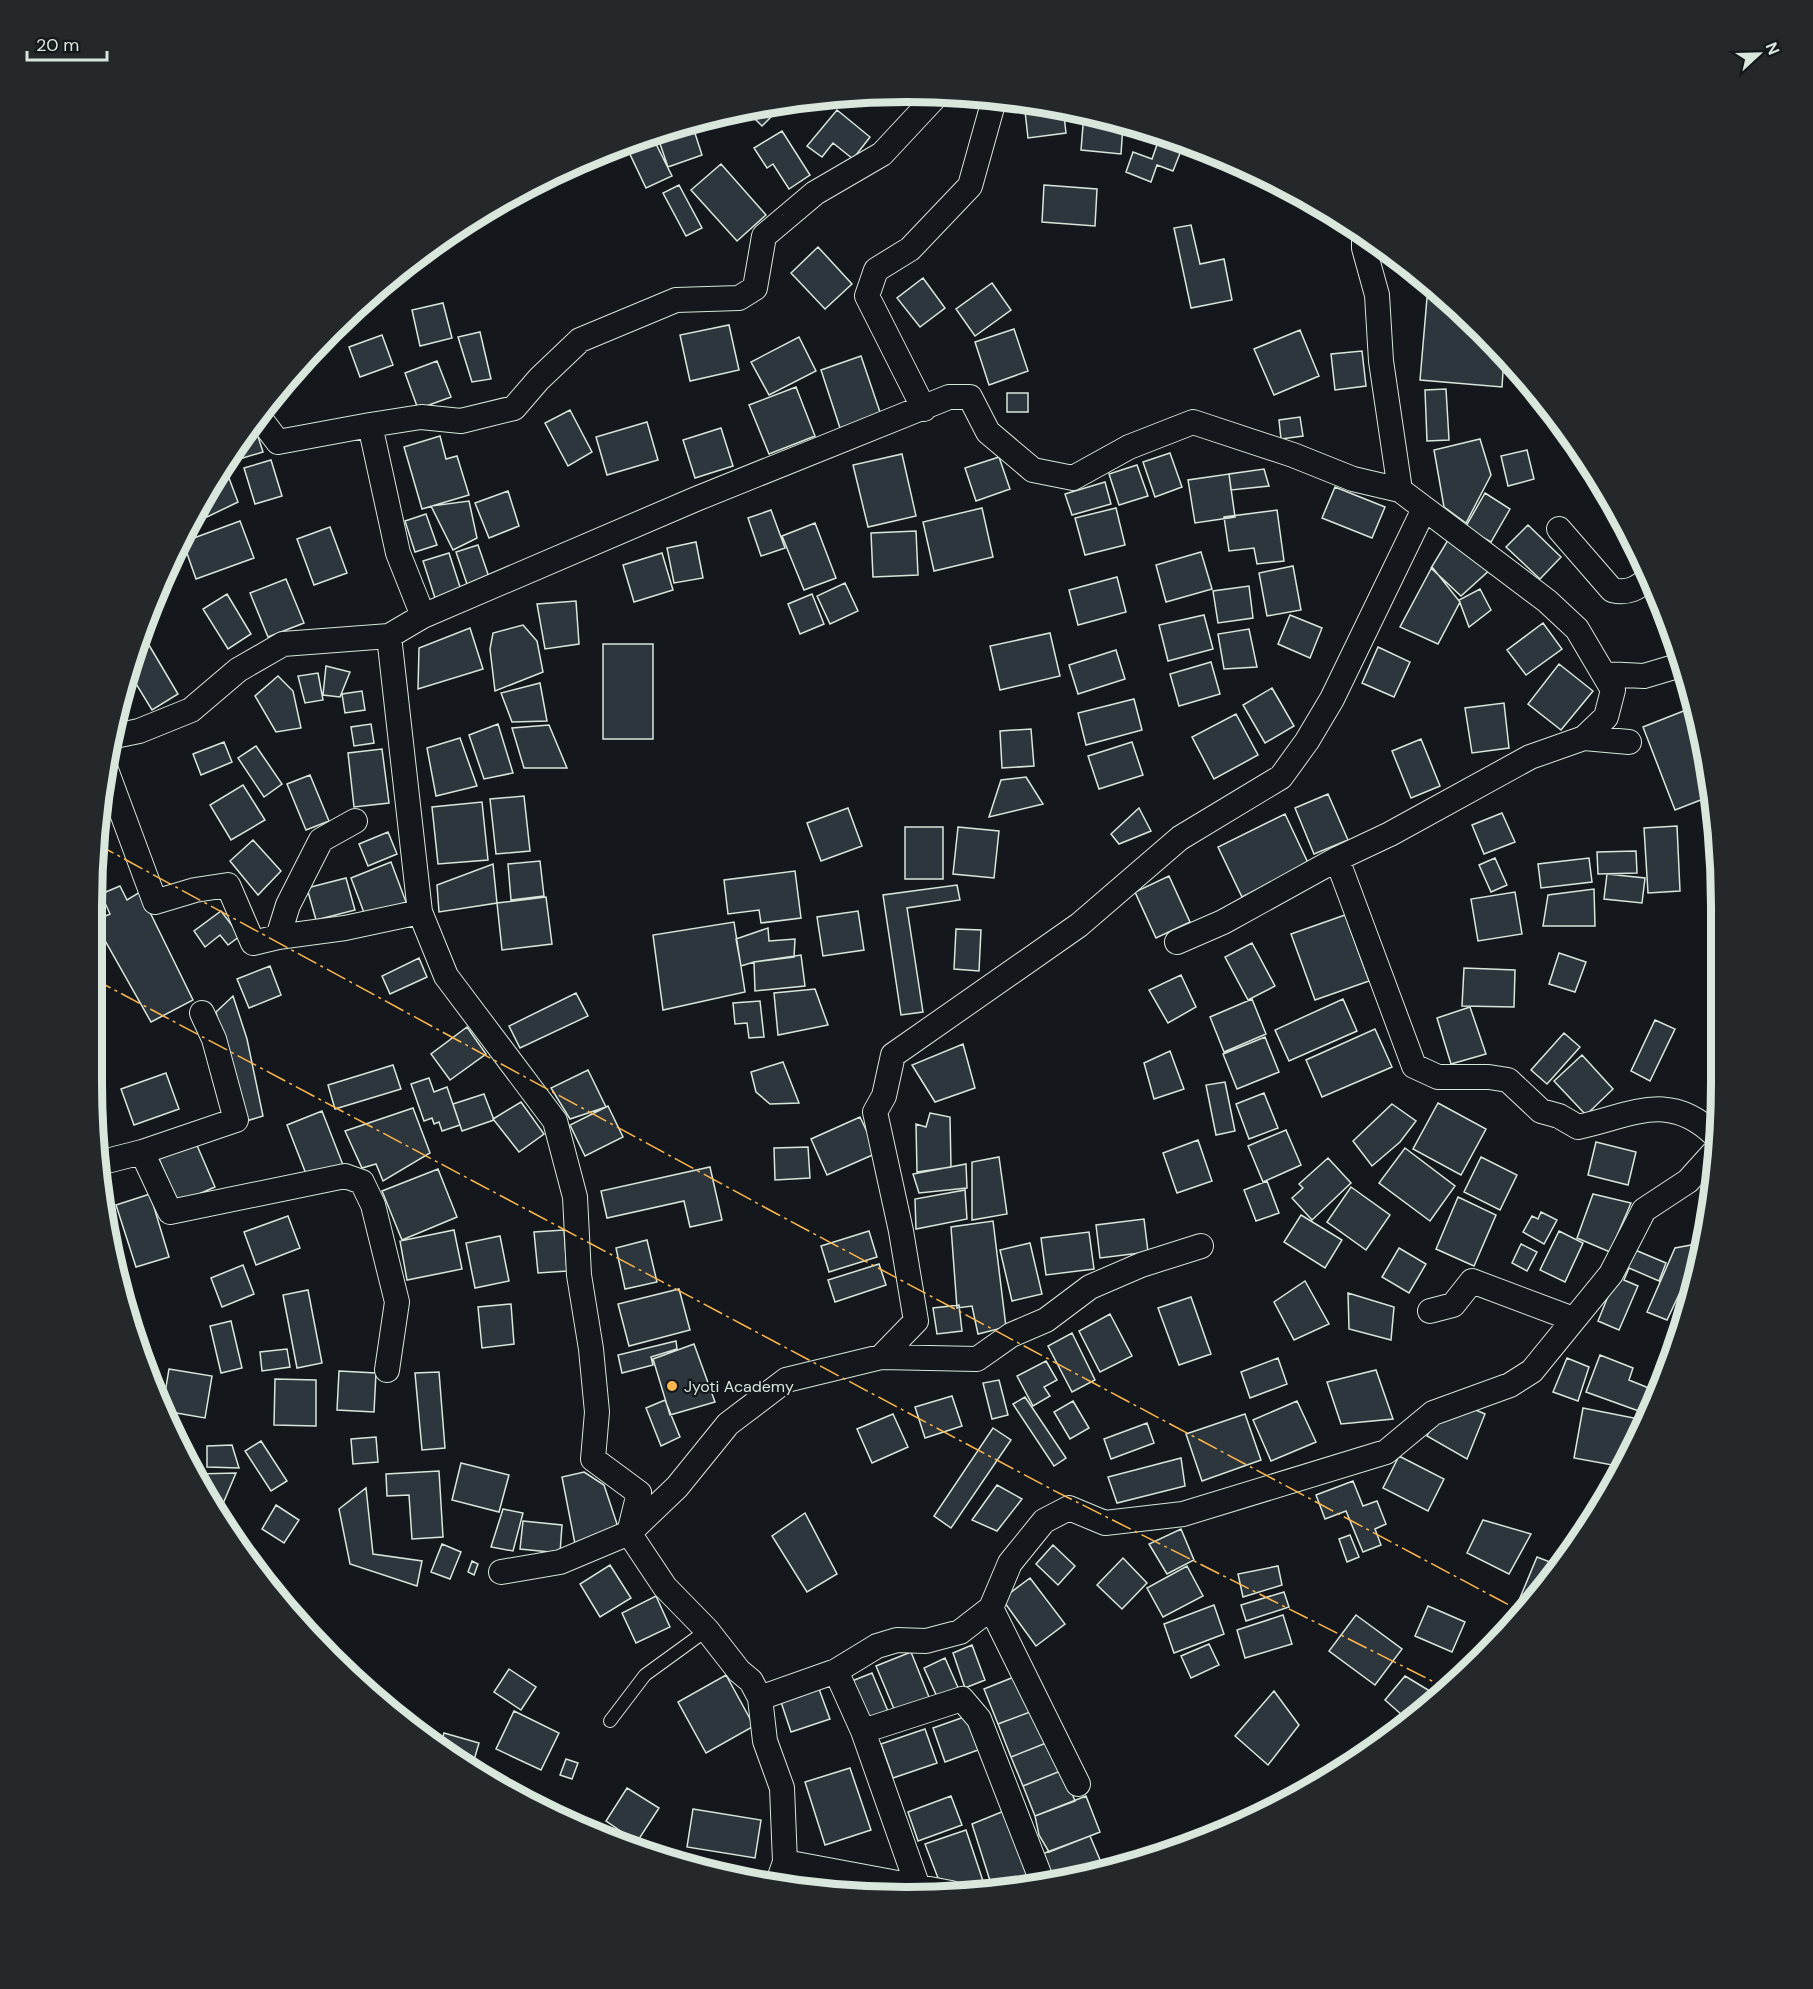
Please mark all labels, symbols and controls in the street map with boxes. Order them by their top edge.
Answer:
scale bar [27,24,106,62]
north arrow [1729,24,1789,84]
text: 20 m [36,33,79,57]
text: N [1761,39,1784,58]
place label: Jyoti Academy [684,1376,794,1397]
marker: Jyoti Academy [665,1379,679,1393]

